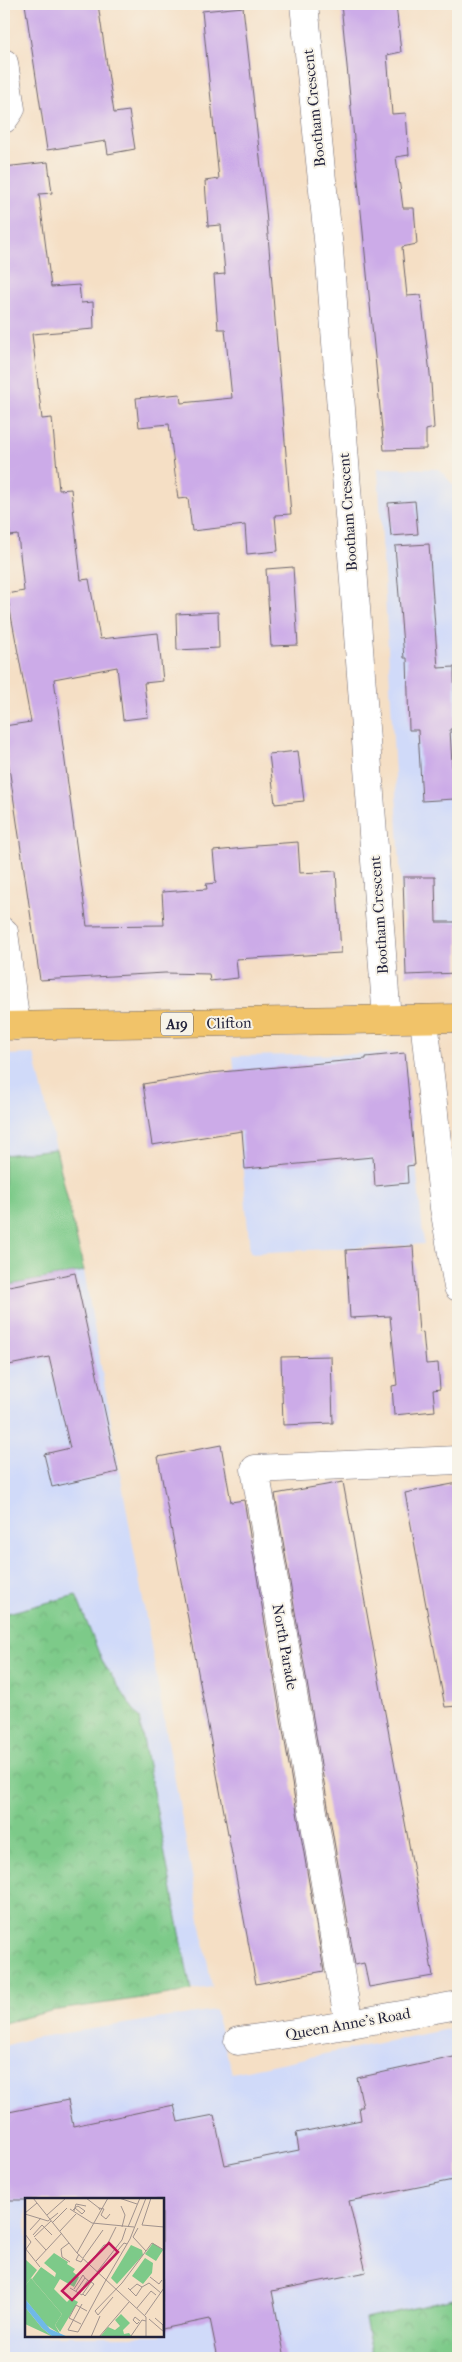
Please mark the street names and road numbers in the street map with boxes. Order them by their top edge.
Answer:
street label: Bootham Crescent [299,47,329,168]
street label: Bootham Crescent [335,452,361,572]
street label: Bootham Crescent [366,855,392,975]
road number: A19 [161,1012,193,1036]
street label: Clifton [206,1014,252,1032]
street label: North Parade [269,1603,302,1692]
street label: Queen Anne's Road [284,2004,413,2044]

